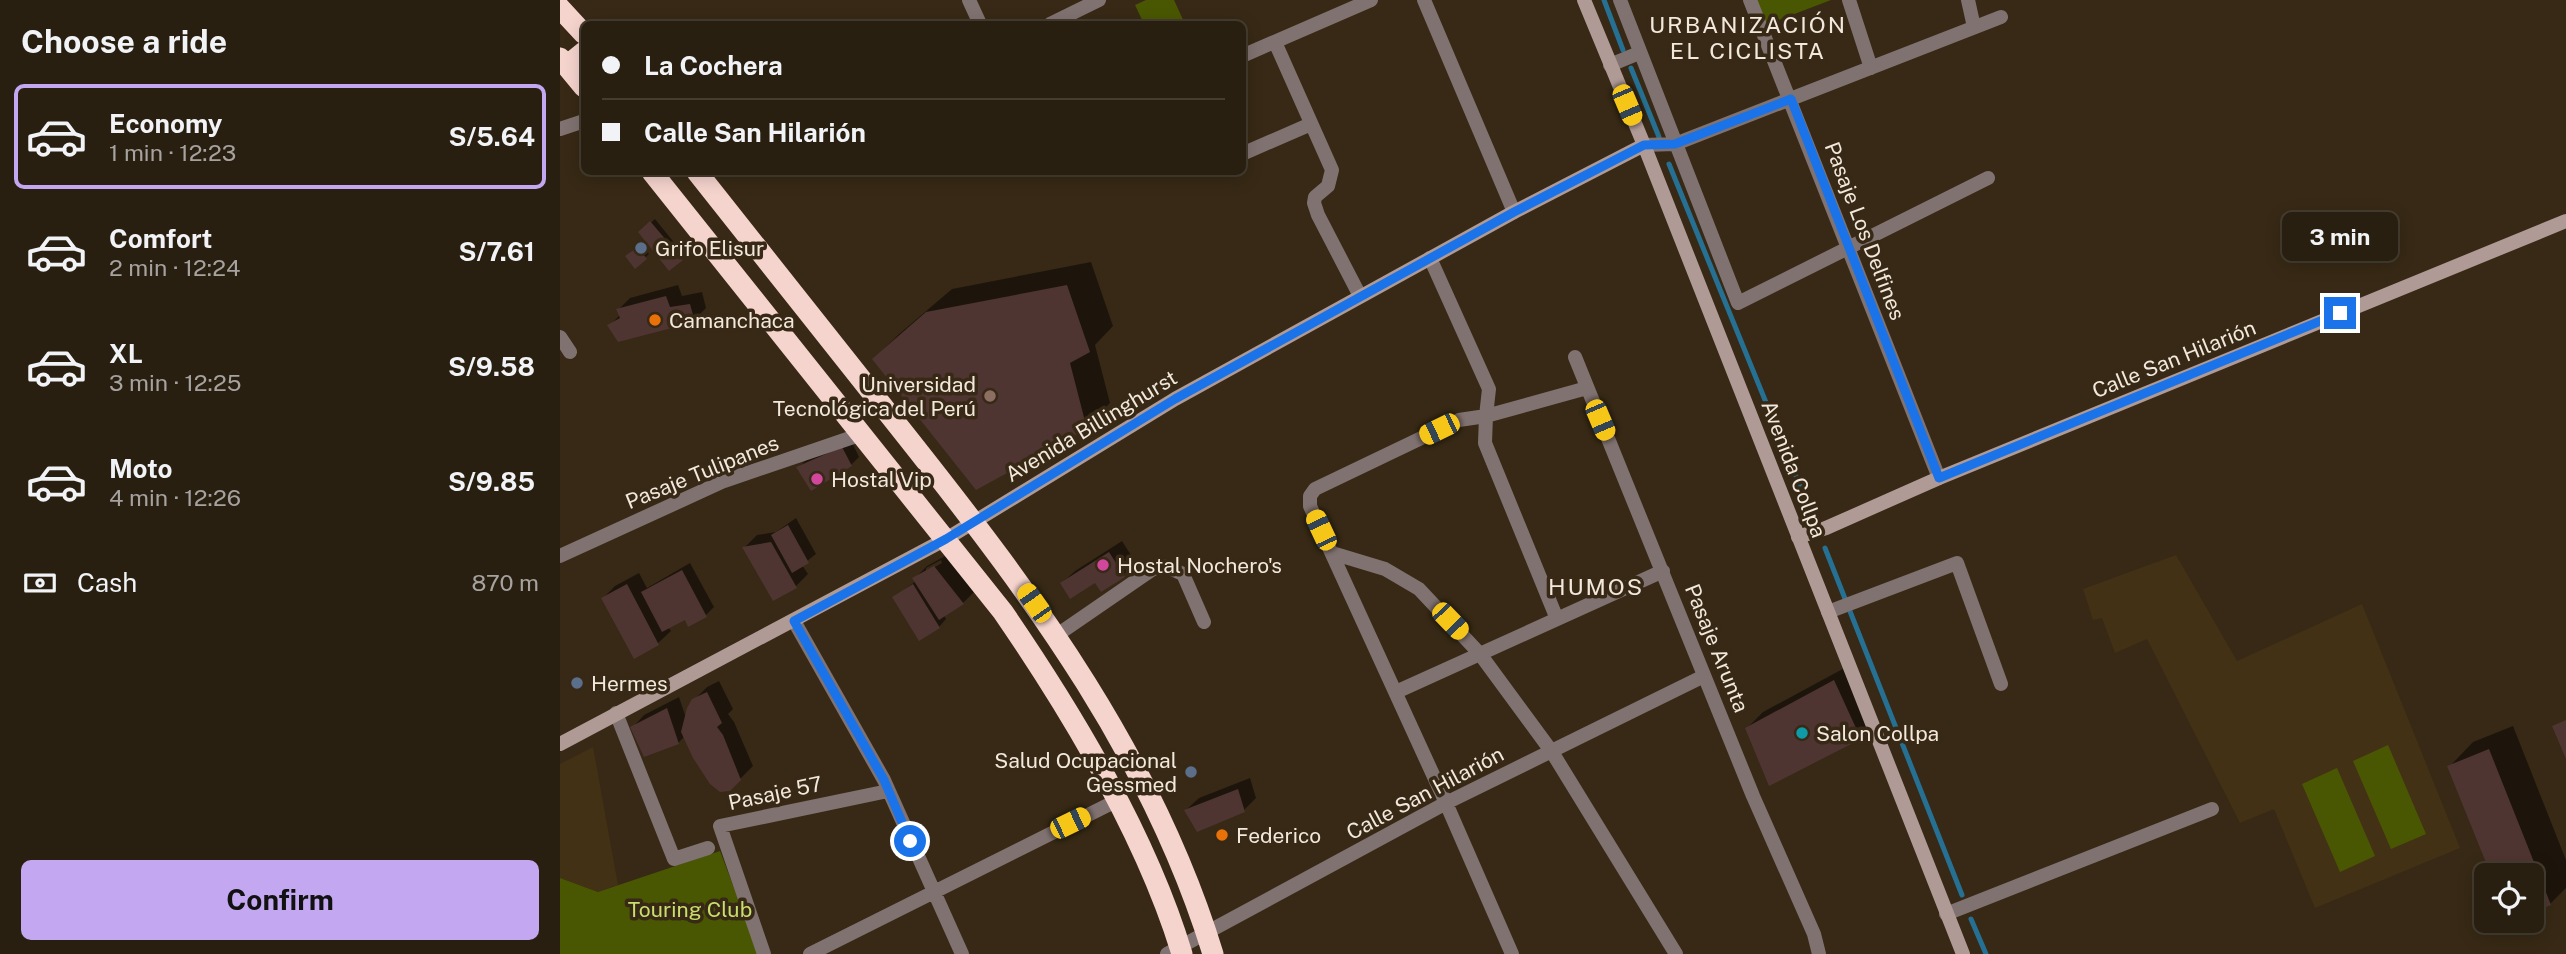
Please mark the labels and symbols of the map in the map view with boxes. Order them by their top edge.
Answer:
district label: URBANIZACIÓN EL CICLISTA [1649,11,1847,64]
car [1610,82,1645,128]
street label: Pasaje Los Delfines [1820,138,1910,324]
callout: 3 min [2282,212,2398,260]
place label: Grifo Elisur [655,236,764,261]
marker: Grifo Elisur [633,240,649,256]
route end [2324,297,2356,329]
place label: Camanchaca [669,308,795,333]
marker: Camanchaca [647,312,663,328]
street label: Calle San Hilarión [2089,315,2259,403]
street label: Avenida Billinghurst [1001,365,1181,487]
place label: Universidad Tecnológica del Perú [773,372,976,421]
marker: Universidad Tecnológica del Perú [982,388,998,404]
car [1583,397,1618,443]
street label: Avenida Collpa [1756,397,1832,541]
car [1416,410,1463,448]
street label: Pasaje Tulipanes [622,430,782,514]
place label: Hostal Vip [831,467,932,492]
marker: Hostal Vip [809,471,825,487]
car [1303,507,1340,553]
place label: Hostal Nochero's [1117,553,1282,578]
marker: Hostal Nochero's [1095,557,1111,573]
district label: HUMOS [1548,573,1644,600]
car [1014,580,1055,626]
street label: Pasaje Arunta [1680,580,1754,716]
car [1428,599,1473,643]
place label: Hermes [591,671,668,696]
marker: Hermes [569,675,585,691]
place label: Salon Collpa [1816,721,1939,746]
marker: Salon Collpa [1794,725,1810,741]
street label: Calle San Hilarión [1342,741,1508,845]
place label: Salud Ocupacional Gessmed [994,748,1177,797]
marker: Salud Ocupacional Gessmed [1183,764,1199,780]
street label: Pasaje 57 [726,771,824,815]
car [1047,804,1094,842]
place label: Federico [1236,823,1321,848]
route start [894,825,926,857]
marker: Federico [1214,827,1230,843]
park label: Touring Club [628,897,752,922]

